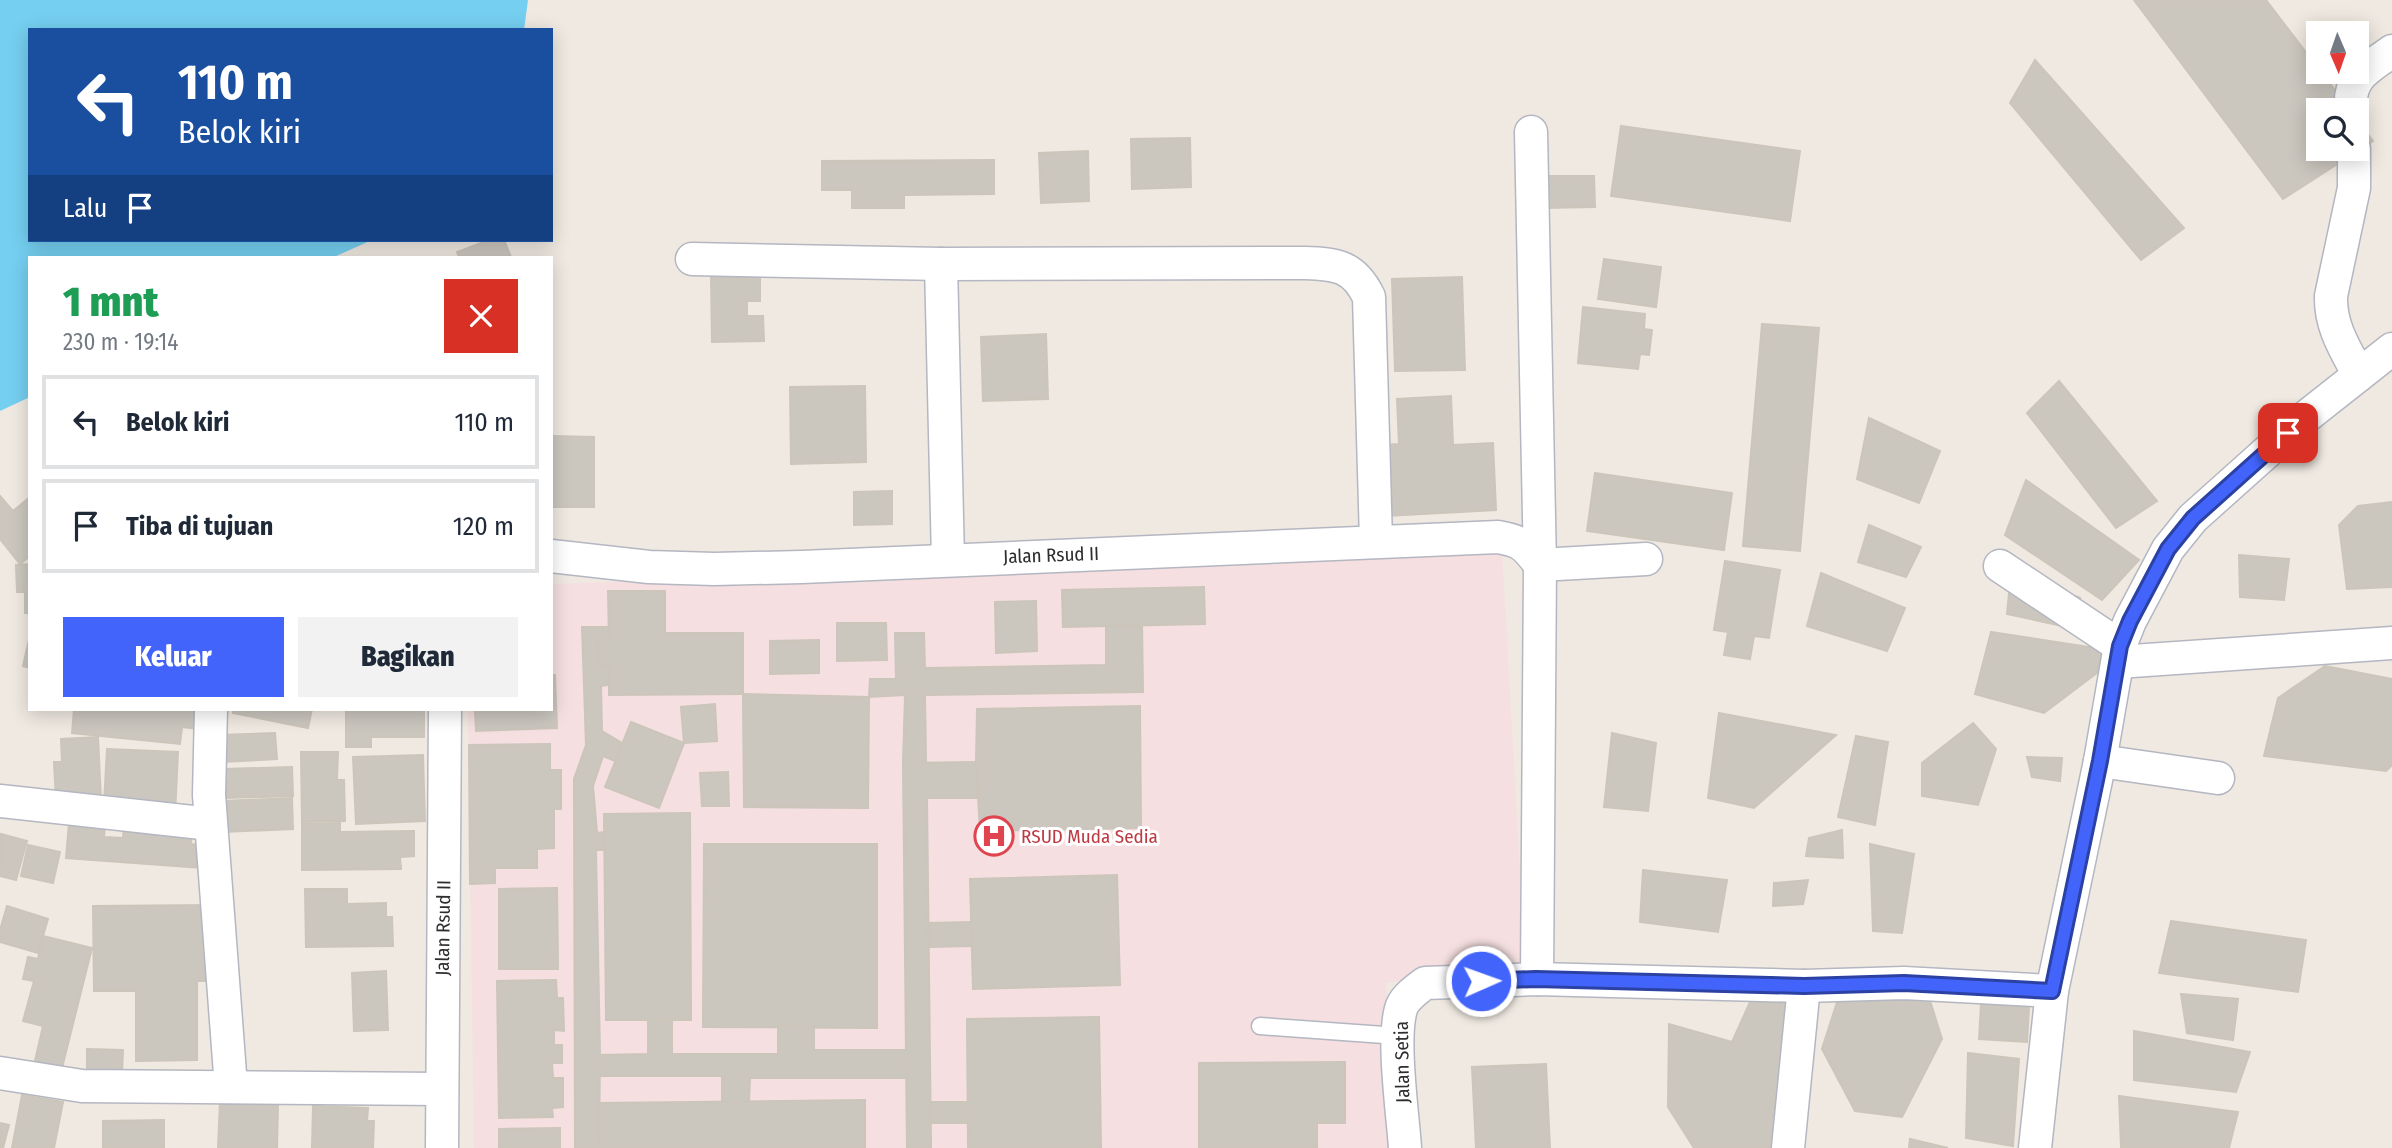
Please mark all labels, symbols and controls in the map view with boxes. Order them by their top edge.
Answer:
north arrow [2306,21,2370,84]
map controls [2306,21,2369,161]
text: 110 m [178,53,293,112]
icon: left [63,56,154,147]
button: search [2306,98,2369,161]
text: Belok kiri [178,113,301,151]
icon: arrive [121,189,159,227]
text: Lalu [63,193,107,224]
text: 1 mnt [63,277,159,327]
button: close [444,279,518,353]
text: 230 m · 19:14 [63,328,178,356]
icon: left [67,403,105,441]
pin [2258,403,2318,463]
text: Belok kiri [126,407,229,438]
text: 110 m [454,407,514,438]
icon: arrive [2269,414,2307,452]
icon: arrive [67,507,105,545]
text: Tiba di tujuan [126,511,273,542]
text: 120 m [453,511,514,542]
street label: Jalan Rsud II [1003,542,1099,568]
button: Keluar [63,617,284,697]
button: Bagikan [298,617,518,697]
hospital icon: RSUD Muda Sedia [973,815,1015,857]
place label: RSUD Muda Sedia [1021,825,1158,848]
street label: Jalan Rsud II [431,880,455,976]
position arrow [1444,944,1518,1018]
street label: Jalan Setia [1390,1021,1414,1103]

